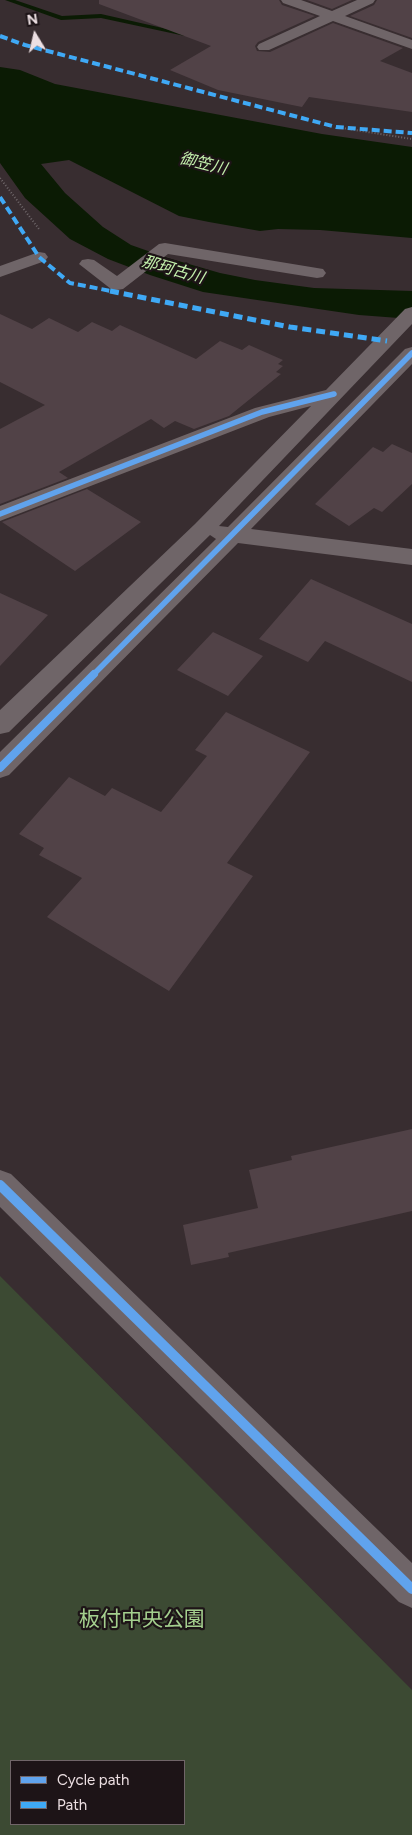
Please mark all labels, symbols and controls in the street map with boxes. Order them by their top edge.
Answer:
north arrow [10,10,60,60]
text: N [26,10,39,29]
water label: 御笠川 [177,149,229,179]
water label: 那珂古川 [140,252,206,288]
park label: 板付中央公園 [79,1607,205,1633]
legend [10,1760,185,1825]
text: Cycle path [57,1771,129,1789]
text: Path [57,1796,87,1814]

